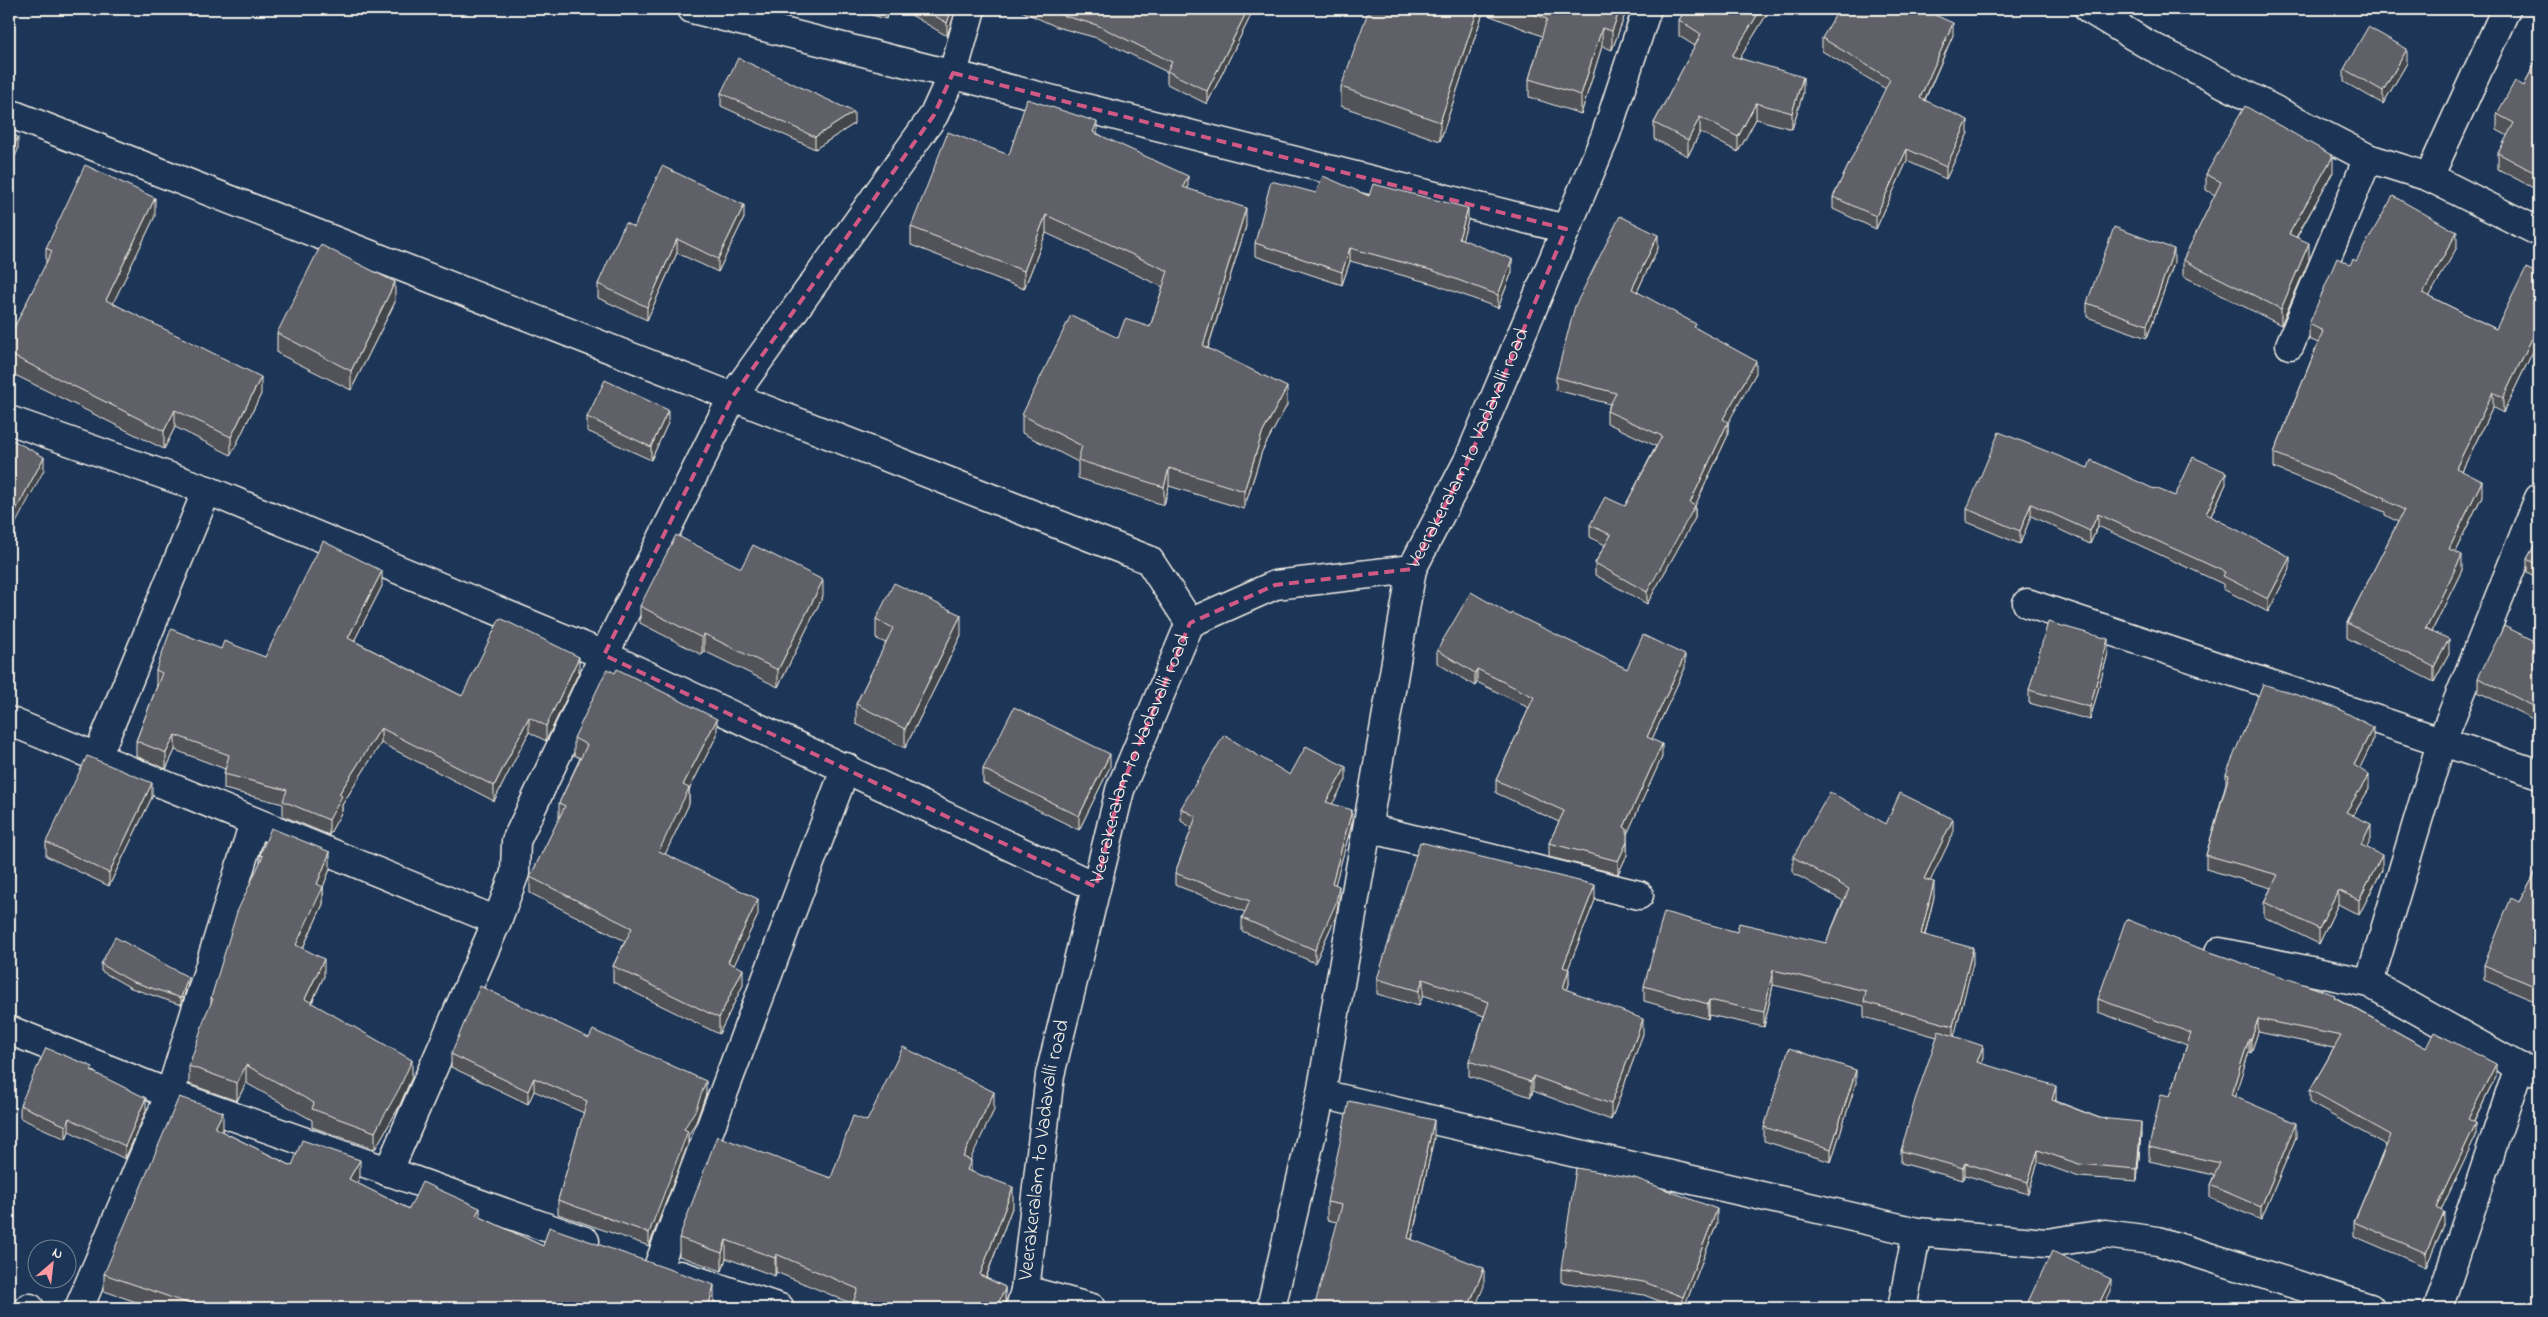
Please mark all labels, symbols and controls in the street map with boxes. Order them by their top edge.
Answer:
street label: Veerakeralam to Vadavalli road [1399,323,1538,575]
street label: Veerakeralam to Vadavalli road [1082,629,1199,887]
street label: Veerakeralam to Vadavalli road [1011,1016,1078,1283]
north arrow [28,1240,78,1290]
text: N [48,1242,67,1265]

